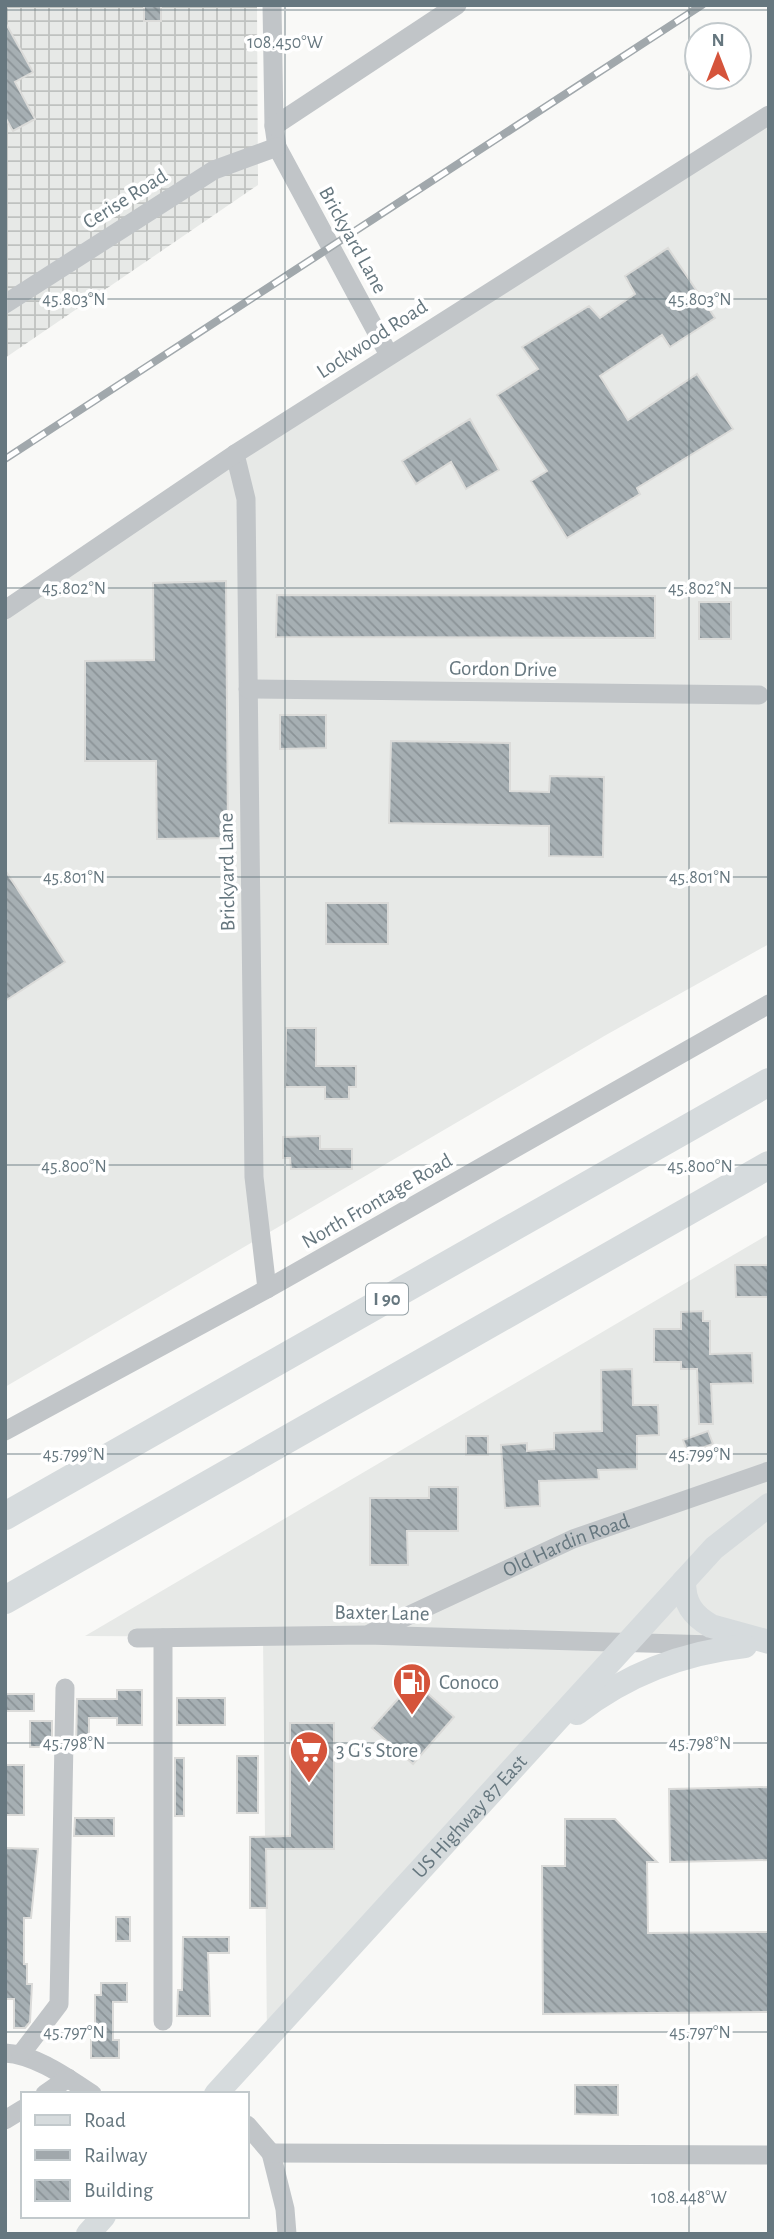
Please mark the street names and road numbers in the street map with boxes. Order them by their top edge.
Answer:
street label: Cerise Road [79,165,171,233]
street label: Brickyard Lane [315,183,391,297]
street label: Lockwood Road [313,296,431,382]
street label: Gordon Drive [449,658,557,680]
street label: Brickyard Lane [215,813,239,931]
street label: North Frontage Road [298,1149,456,1252]
road number: I 90 [366,1284,408,1315]
street label: Old Hardin Road [499,1510,632,1581]
street label: Baxter Lane [334,1602,430,1624]
street label: US Highway 87 East [408,1750,531,1882]

